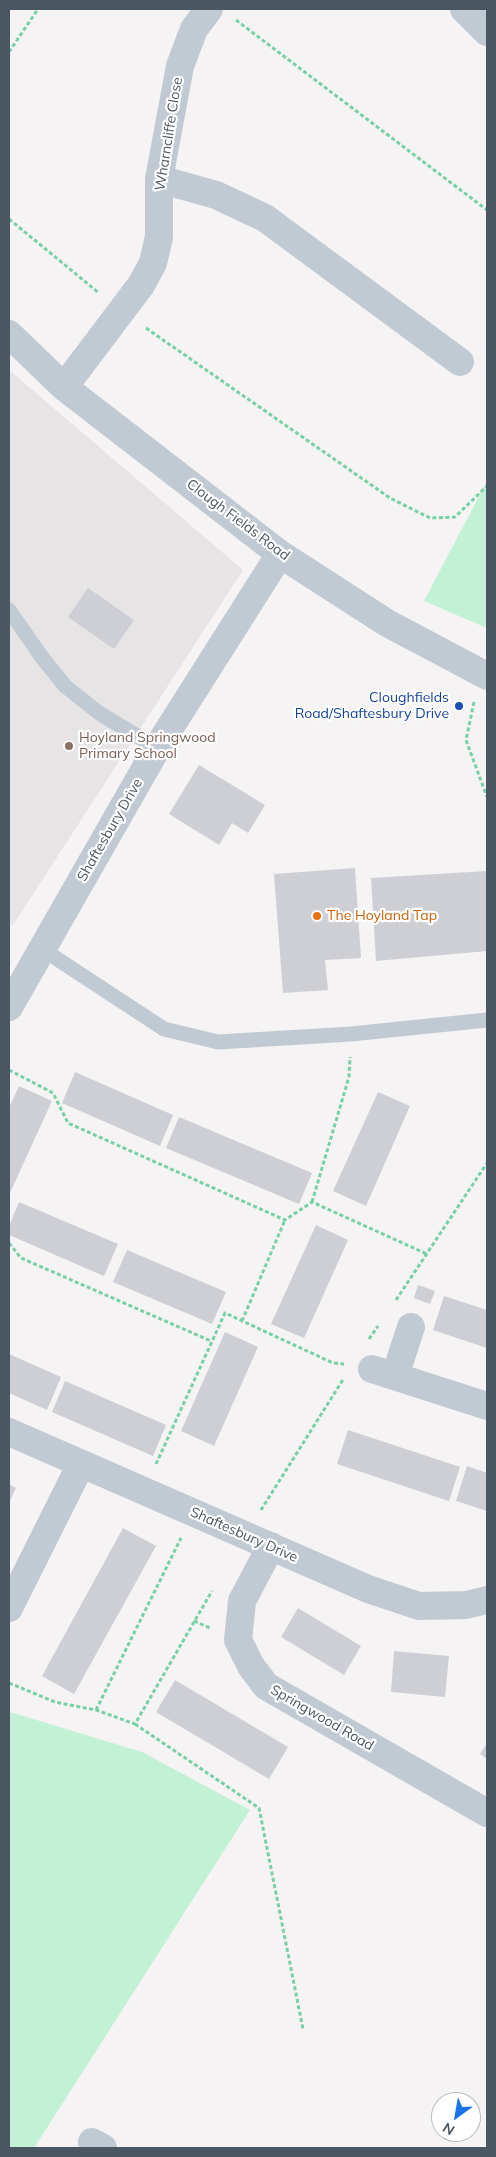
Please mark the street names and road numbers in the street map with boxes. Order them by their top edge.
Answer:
street label: Wharncliffe Close [152,76,186,192]
street label: Clough Fields Road [183,476,293,564]
street label: Shaftesbury Drive [74,776,146,884]
street label: Shaftesbury Drive [188,1504,300,1566]
street label: Springwood Road [267,1682,377,1754]

